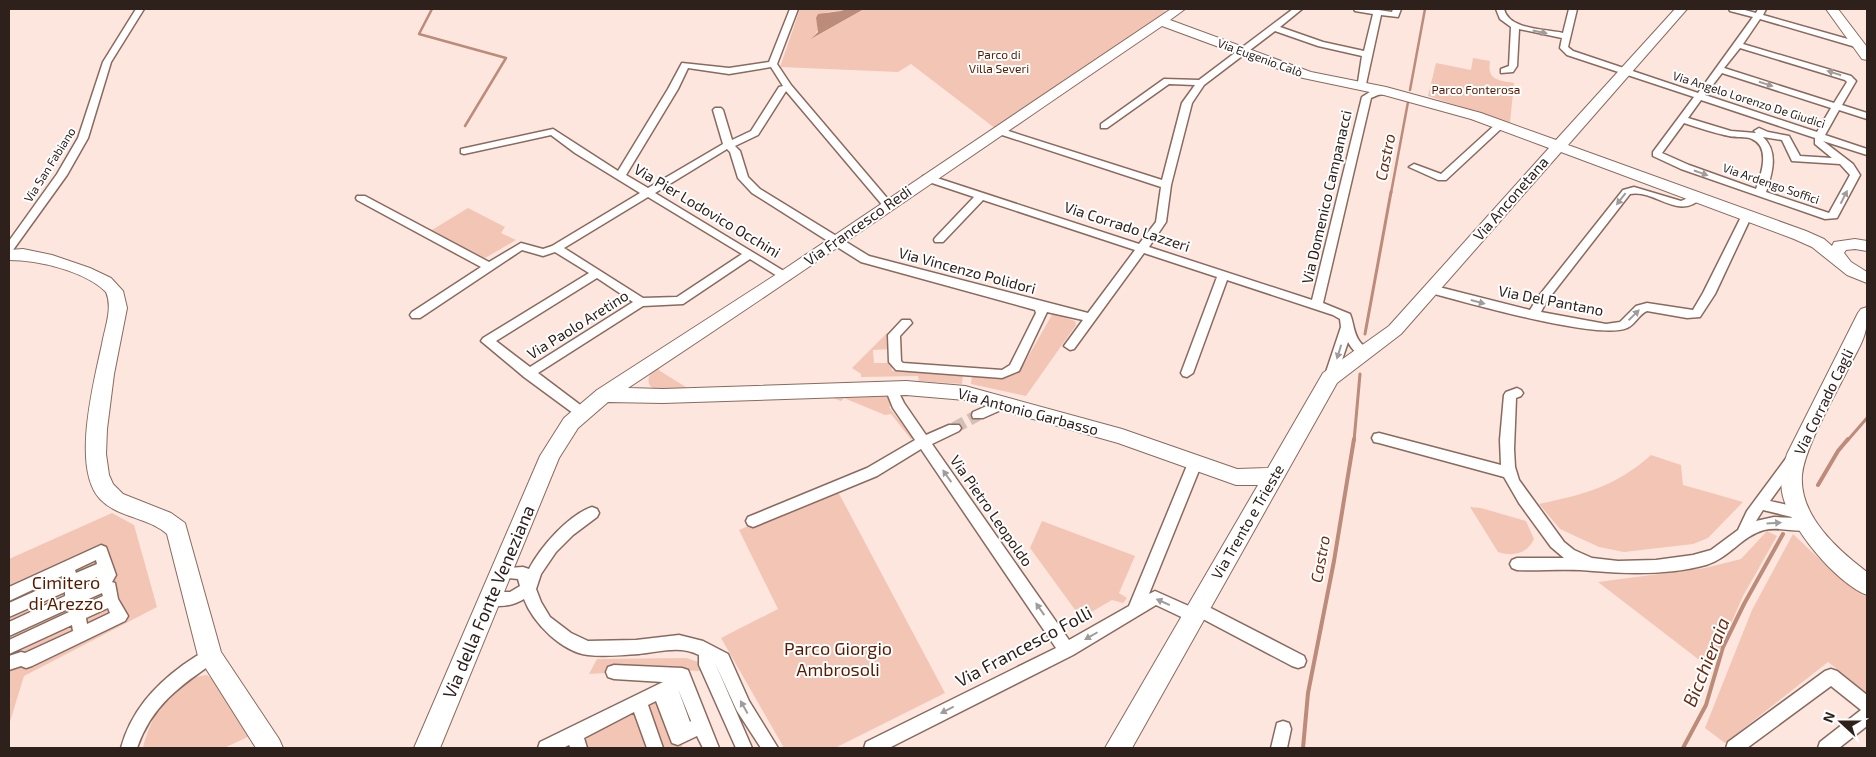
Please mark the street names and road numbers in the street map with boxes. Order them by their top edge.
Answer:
street label: Via Eugenio Calò [1216,35,1305,79]
street label: Via Angelo Lorenzo De Giudici [1671,68,1827,130]
street label: Via Domenico Campanacci [1297,108,1355,285]
street label: Via San Fabiano [21,124,78,204]
street label: Via Anconetana [1469,153,1552,244]
street label: Via Pier Lodovico Occhini [631,159,784,261]
street label: Via Ardengo Soffici [1721,160,1822,206]
street label: Via Francesco Redi [800,181,915,269]
street label: Via Corrado Lazzeri [1062,197,1193,255]
street label: Via Vincenzo Polidori [897,243,1038,297]
street label: Via Del Pantano [1497,281,1605,319]
street label: Via Paolo Aretino [524,286,631,362]
street label: Via Corrado Cagli [1790,346,1857,457]
street label: Via Antonio Garbasso [956,384,1101,438]
street label: Via Pietro Leopoldo [947,451,1037,569]
street label: Via Trento e Trieste [1207,461,1287,582]
street label: Via della Fonte Veneziana [437,502,539,702]
street label: Via Francesco Folli [952,601,1096,691]

